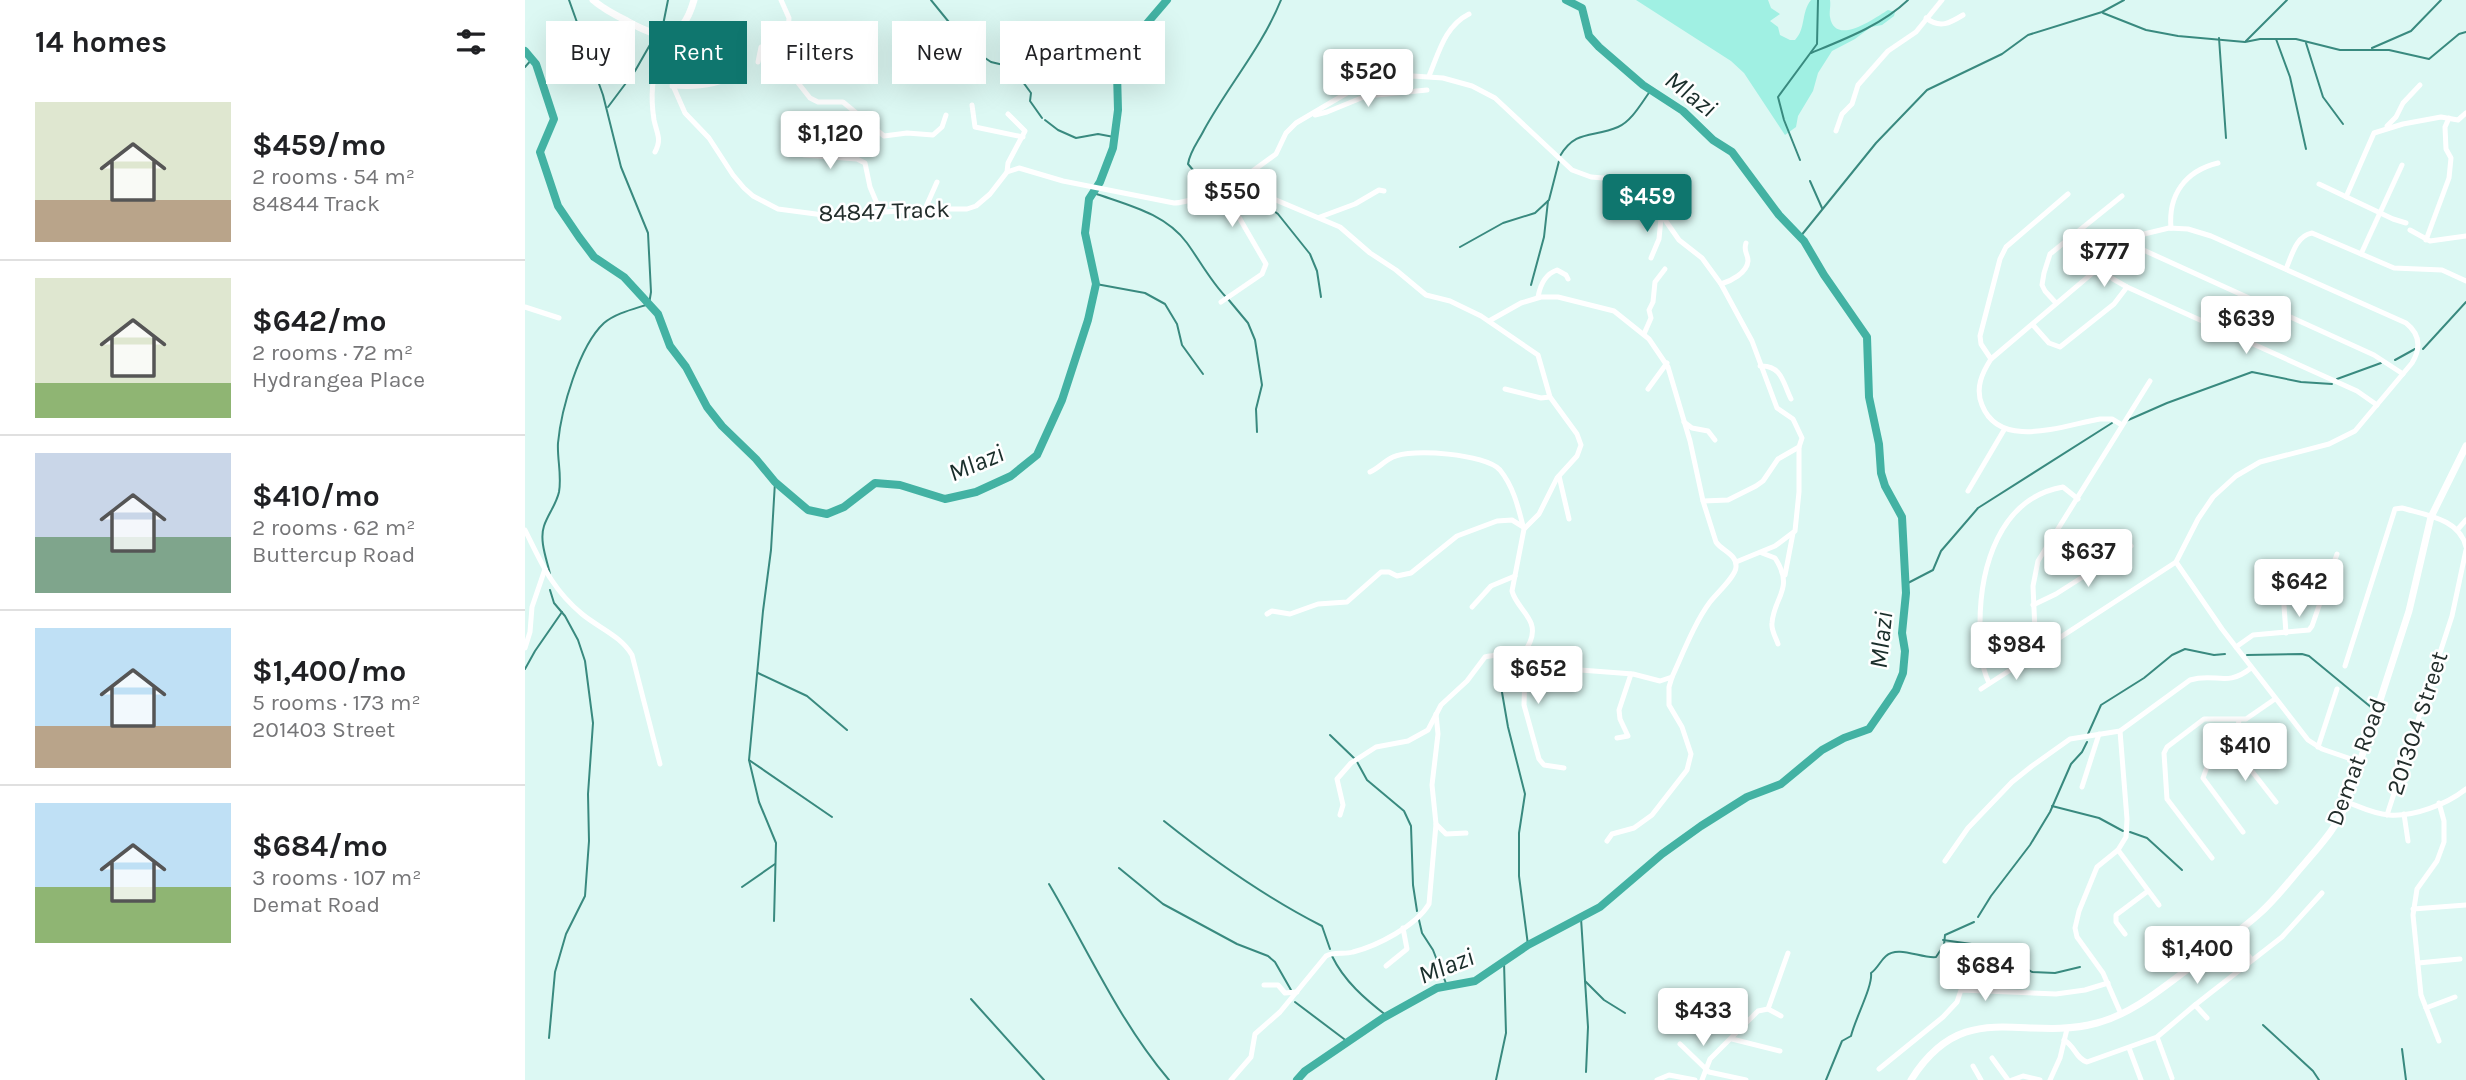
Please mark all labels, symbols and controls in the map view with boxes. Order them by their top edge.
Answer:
chip: Buy [546,21,635,84]
chip: Rent [649,21,747,84]
chip: Filters [761,21,878,84]
chip: New [892,21,986,84]
chip: Apartment [1000,21,1165,84]
icon: filters [452,23,490,61]
text: 14 homes [35,24,167,60]
pin: $520 [1327,50,1409,109]
text: $520 [1339,58,1397,85]
water label: Mlazi [1659,64,1723,124]
pin: $1,120 [773,111,887,171]
text: $1,120 [797,120,863,147]
text: $459/mo [252,127,386,163]
icon: home [91,130,175,214]
text: 2 rooms · 54 m² [252,163,415,190]
pin: $550 [1191,170,1273,229]
pin: $459 [1606,174,1688,234]
text: $550 [1203,178,1261,205]
text: $459 [1619,183,1675,210]
text: 84844 Track [252,190,380,217]
street label: 84847 Track [818,195,950,227]
pin: $777 [2063,230,2145,289]
text: $777 [2079,238,2129,265]
pin: $639 [2205,296,2287,356]
text: $642/mo [252,303,386,339]
text: $639 [2217,305,2275,332]
icon: home [91,306,175,390]
text: 2 rooms · 72 m² [252,339,413,366]
text: Hydrangea Place [252,366,425,393]
water label: Mlazi [943,437,1009,489]
text: $410/mo [252,478,380,514]
icon: home [91,481,175,565]
text: 2 rooms · 62 m² [252,514,416,541]
pin: $637 [2047,530,2129,589]
text: $637 [2060,538,2116,565]
text: Buttercup Road [252,541,415,568]
pin: $642 [2258,560,2340,619]
text: $642 [2270,568,2328,595]
water label: Mlazi [1863,610,1899,670]
pin: $984 [1975,622,2057,682]
text: $984 [1987,631,2045,658]
pin: $652 [1497,646,1579,706]
street label: 201304 Street [2381,648,2453,798]
text: $1,400/mo [252,653,406,689]
text: $652 [1509,655,1567,682]
icon: home [91,656,175,740]
text: 5 rooms · 173 m² [252,689,421,716]
street label: Demat Road [2320,694,2392,830]
text: 201403 Street [252,716,395,743]
pin: $410 [2204,724,2286,783]
text: $410 [2219,732,2271,759]
text: $684/mo [252,828,388,864]
icon: home [91,831,175,915]
text: 3 rooms · 107 m² [252,864,421,891]
text: Demat Road [252,891,380,918]
pin: $1,400 [2140,926,2254,986]
text: $1,400 [2161,935,2233,962]
water label: Mlazi [1414,941,1478,991]
pin: $684 [1944,944,2026,1003]
text: $684 [1956,952,2014,979]
pin: $433 [1662,988,1744,1048]
text: $433 [1674,997,1732,1024]

